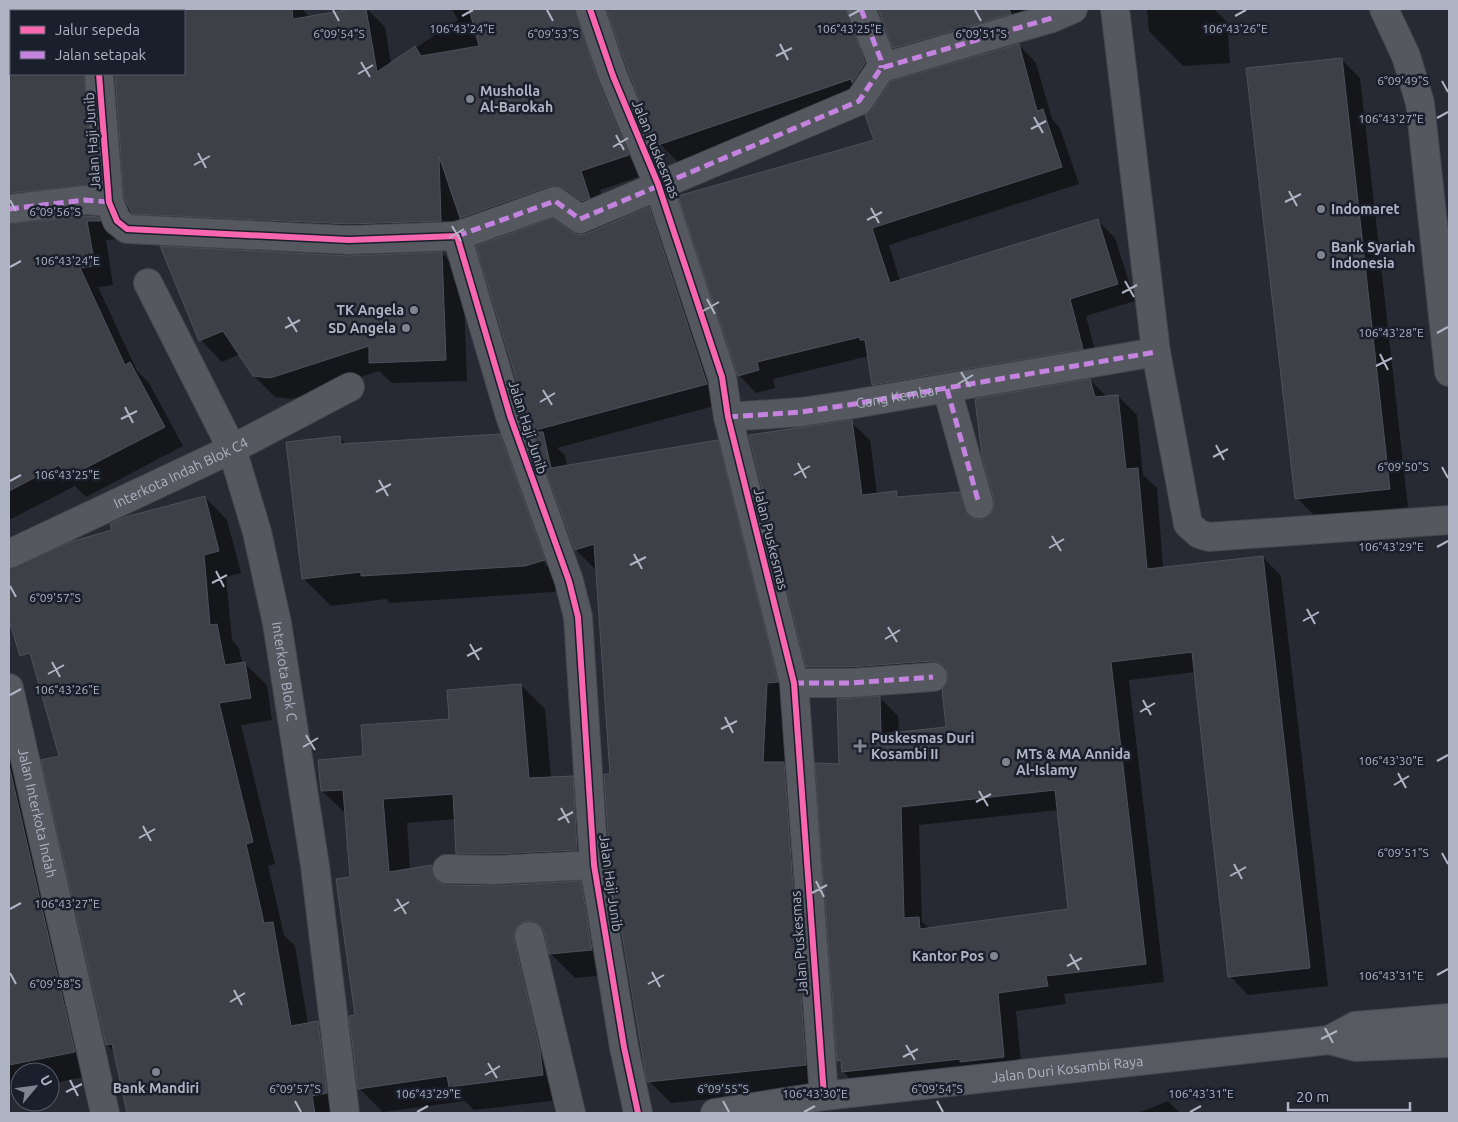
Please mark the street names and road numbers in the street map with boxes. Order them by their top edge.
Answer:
street label: Jalan Haji Junib [81,92,103,190]
street label: Jalan Puskesmas [629,98,683,200]
street label: Jalan Haji Junib [505,378,551,476]
street label: Gang Kembar [854,381,941,412]
street label: Interkota Indah Blok C4 [111,434,251,512]
street label: Jalan Puskesmas [751,486,791,592]
street label: Interkota Blok C [269,621,300,723]
street label: Jalan Interkota Indah [15,747,60,879]
street label: Jalan Haji Junib [596,834,626,932]
street label: Jalan Puskesmas [787,890,811,996]
street label: Jalan Duri Kosambi Raya [990,1053,1144,1085]

